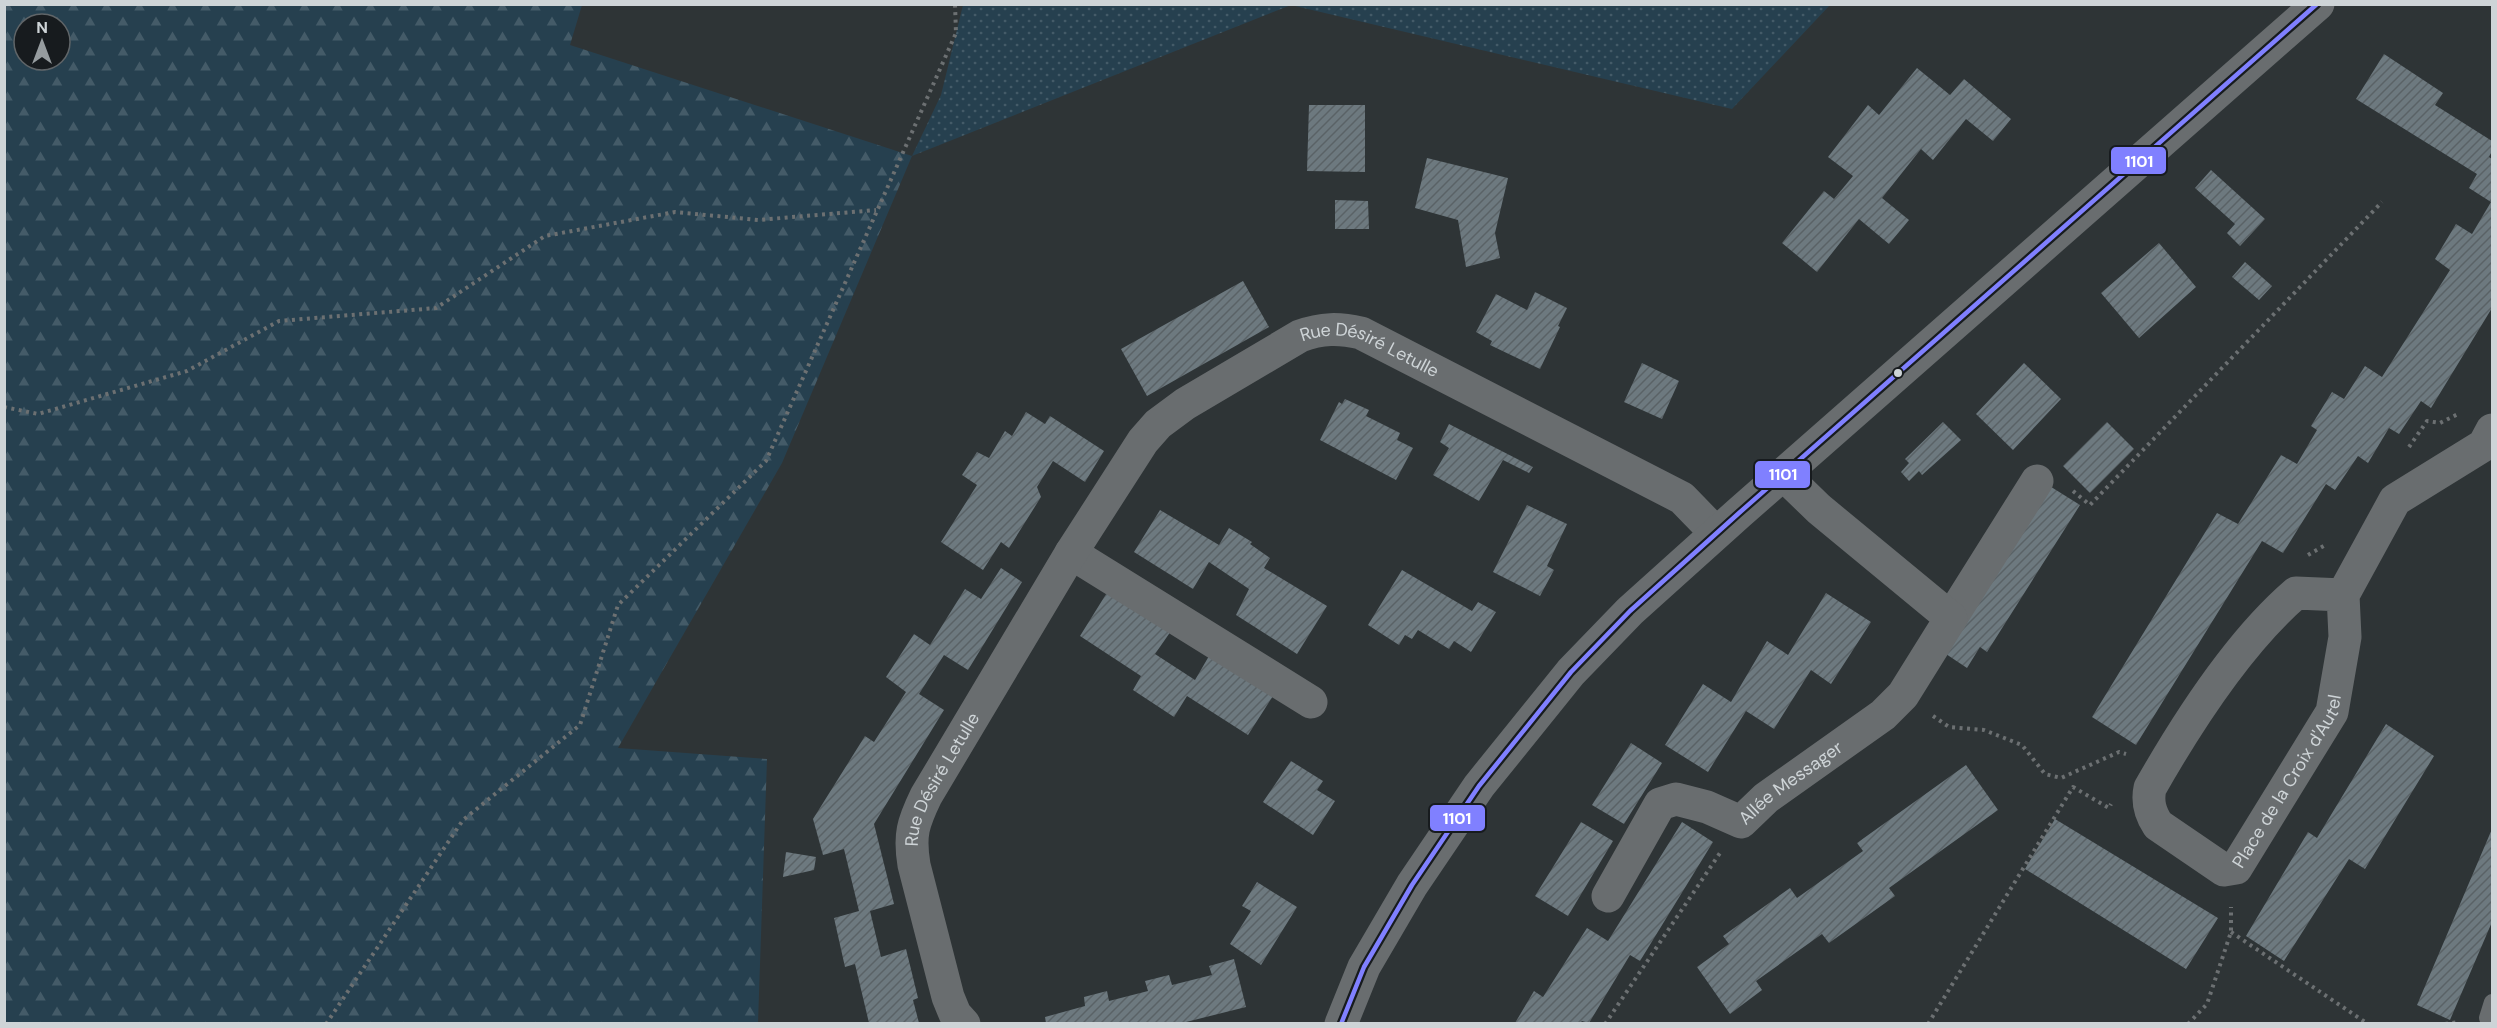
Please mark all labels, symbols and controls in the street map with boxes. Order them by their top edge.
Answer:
north arrow [12,12,72,72]
text: N [36,17,48,38]
line badge: 1101 [2110,146,2167,175]
text: 1101 [2125,151,2153,172]
street label: Rue Désiré Letulle [1297,317,1443,383]
unlabelled marker [1892,367,1904,379]
line badge: 1101 [1754,460,1811,489]
text: 1101 [1769,464,1797,485]
street label: Place de la Croix d'Autel [2227,693,2347,873]
street label: Rue Désiré Letulle [900,708,985,847]
street label: Allée Messager [1733,735,1848,830]
line badge: 1101 [1429,804,1486,832]
text: 1101 [1443,808,1471,829]

